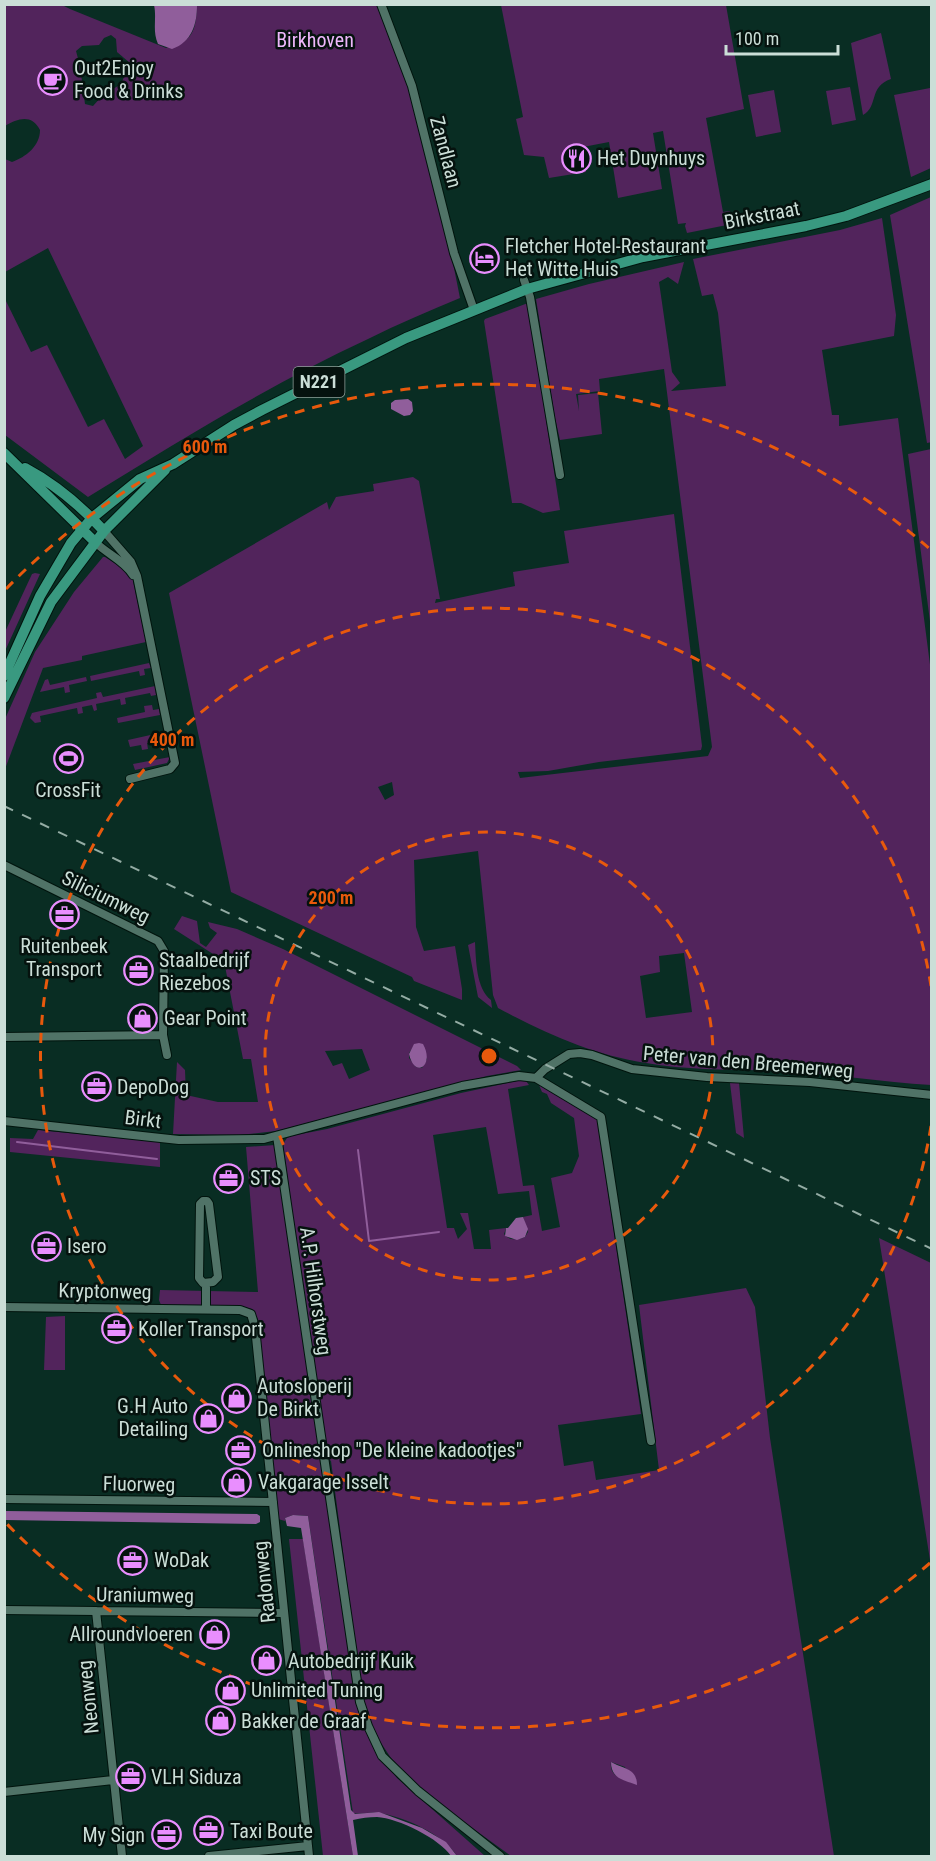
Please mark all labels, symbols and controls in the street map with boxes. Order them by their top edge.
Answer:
scale bar [726,18,838,56]
park label: Birkhoven [276,28,354,52]
text: 100 m [735,28,779,49]
place label: Out2Enjoy Food & Drinks [74,56,183,103]
cafe icon: Out2Enjoy Food & Drinks [37,64,69,96]
street label: Zandlaan [425,114,467,190]
restaurant icon: Het Duynhuys [560,142,592,174]
place label: Het Duynhuys [597,146,705,170]
street label: Birkstraat [722,196,802,234]
place label: Fletcher Hotel-Restaurant Het Witte Huis [505,234,706,281]
hotel icon: Fletcher Hotel-Restaurant Het Witte Huis [468,242,500,274]
road number: N221 [294,367,344,397]
text: 600 m [183,436,227,457]
text: 400 m [150,729,194,750]
sports icon: CrossFit [52,743,84,775]
place label: CrossFit [35,778,101,802]
street label: Siliciumweg [58,865,154,929]
text: 200 m [309,887,353,908]
office icon: Ruitenbeek Transport [48,899,80,931]
place label: Ruitenbeek Transport [20,934,108,981]
place label: Staalbedrijf Riezebos [159,948,250,995]
office icon: Staalbedrijf Riezebos [122,955,154,987]
shop icon: Gear Point [127,1002,159,1034]
place label: Gear Point [164,1006,247,1030]
street label: Peter van den Breemerweg [642,1041,854,1083]
centre of rings [479,1046,499,1066]
office icon: DepoDog [80,1071,112,1103]
place label: DepoDog [117,1075,189,1099]
street label: Birkt [123,1105,163,1133]
office icon: STS [213,1162,245,1194]
place label: STS [250,1166,281,1190]
street label: A.P. Hilhorstweg [295,1225,337,1357]
office icon: Isero [30,1230,62,1262]
place label: Isero [67,1234,106,1258]
street label: Kryptonweg [58,1278,152,1304]
office icon: Koller Transport [101,1313,133,1345]
place label: Koller Transport [138,1317,264,1341]
place label: Autosloperij De Birkt [257,1374,352,1421]
shop icon: Autosloperij De Birkt [220,1382,252,1414]
place label: G.H Auto Detailing [117,1394,188,1441]
shop icon: G.H Auto Detailing [193,1402,225,1434]
office icon: Onlineshop "De kleine kadootjes" [225,1434,257,1466]
place label: Onlineshop "De kleine kadootjes" [262,1438,522,1462]
shop icon: Vakgarage Isselt [221,1466,253,1498]
place label: Vakgarage Isselt [258,1470,389,1494]
street label: Fluorweg [103,1471,175,1497]
street label: Radonweg [248,1540,280,1624]
office icon: WoDak [117,1544,149,1576]
place label: WoDak [154,1548,209,1572]
street label: Uraniumweg [96,1582,194,1608]
shop icon: Allroundvloeren [198,1618,230,1650]
place label: Allroundvloeren [70,1622,193,1646]
shop icon: Autobedrijf Kuik [251,1645,283,1677]
place label: Autobedrijf Kuik [288,1649,414,1673]
street label: Neonweg [72,1659,104,1735]
shop icon: Unlimited Tuning [214,1674,246,1706]
place label: Unlimited Tuning [251,1678,383,1702]
shop icon: Bakker de Graaf [204,1705,236,1737]
place label: Bakker de Graaf [241,1709,367,1733]
office icon: VLH Siduza [114,1761,146,1793]
place label: VLH Siduza [151,1765,242,1789]
office icon: Taxi Boute [193,1815,225,1847]
office icon: My Sign [150,1819,182,1851]
place label: Taxi Boute [230,1819,313,1843]
place label: My Sign [82,1823,145,1847]

